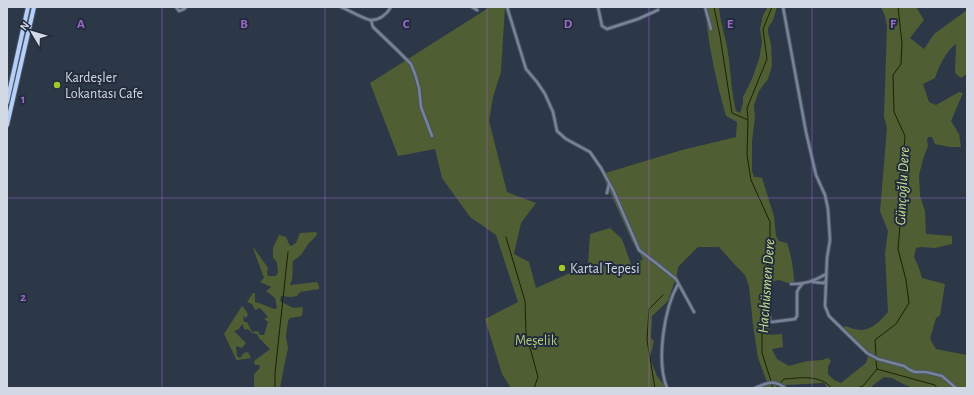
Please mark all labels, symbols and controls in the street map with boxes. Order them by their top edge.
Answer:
north arrow [12,12,52,52]
text: A [77,18,85,31]
text: B [240,18,248,31]
text: C [403,18,410,31]
text: D [564,18,573,31]
text: E [727,18,734,31]
text: F [890,18,897,31]
text: N [18,20,31,33]
place label: Kardeşler Lokantası Cafe [65,71,143,101]
marker: Kardeşler Lokantası Cafe [52,80,62,90]
text: 1 [21,93,25,106]
water label: Günçoğlu Dere [893,146,912,226]
water label: Hacıhüsmen Dere [756,238,777,334]
place label: Kartal Tepesi [570,262,640,276]
marker: Kartal Tepesi [557,263,567,273]
text: 2 [20,291,26,304]
park label: Meşelik [515,334,558,348]

